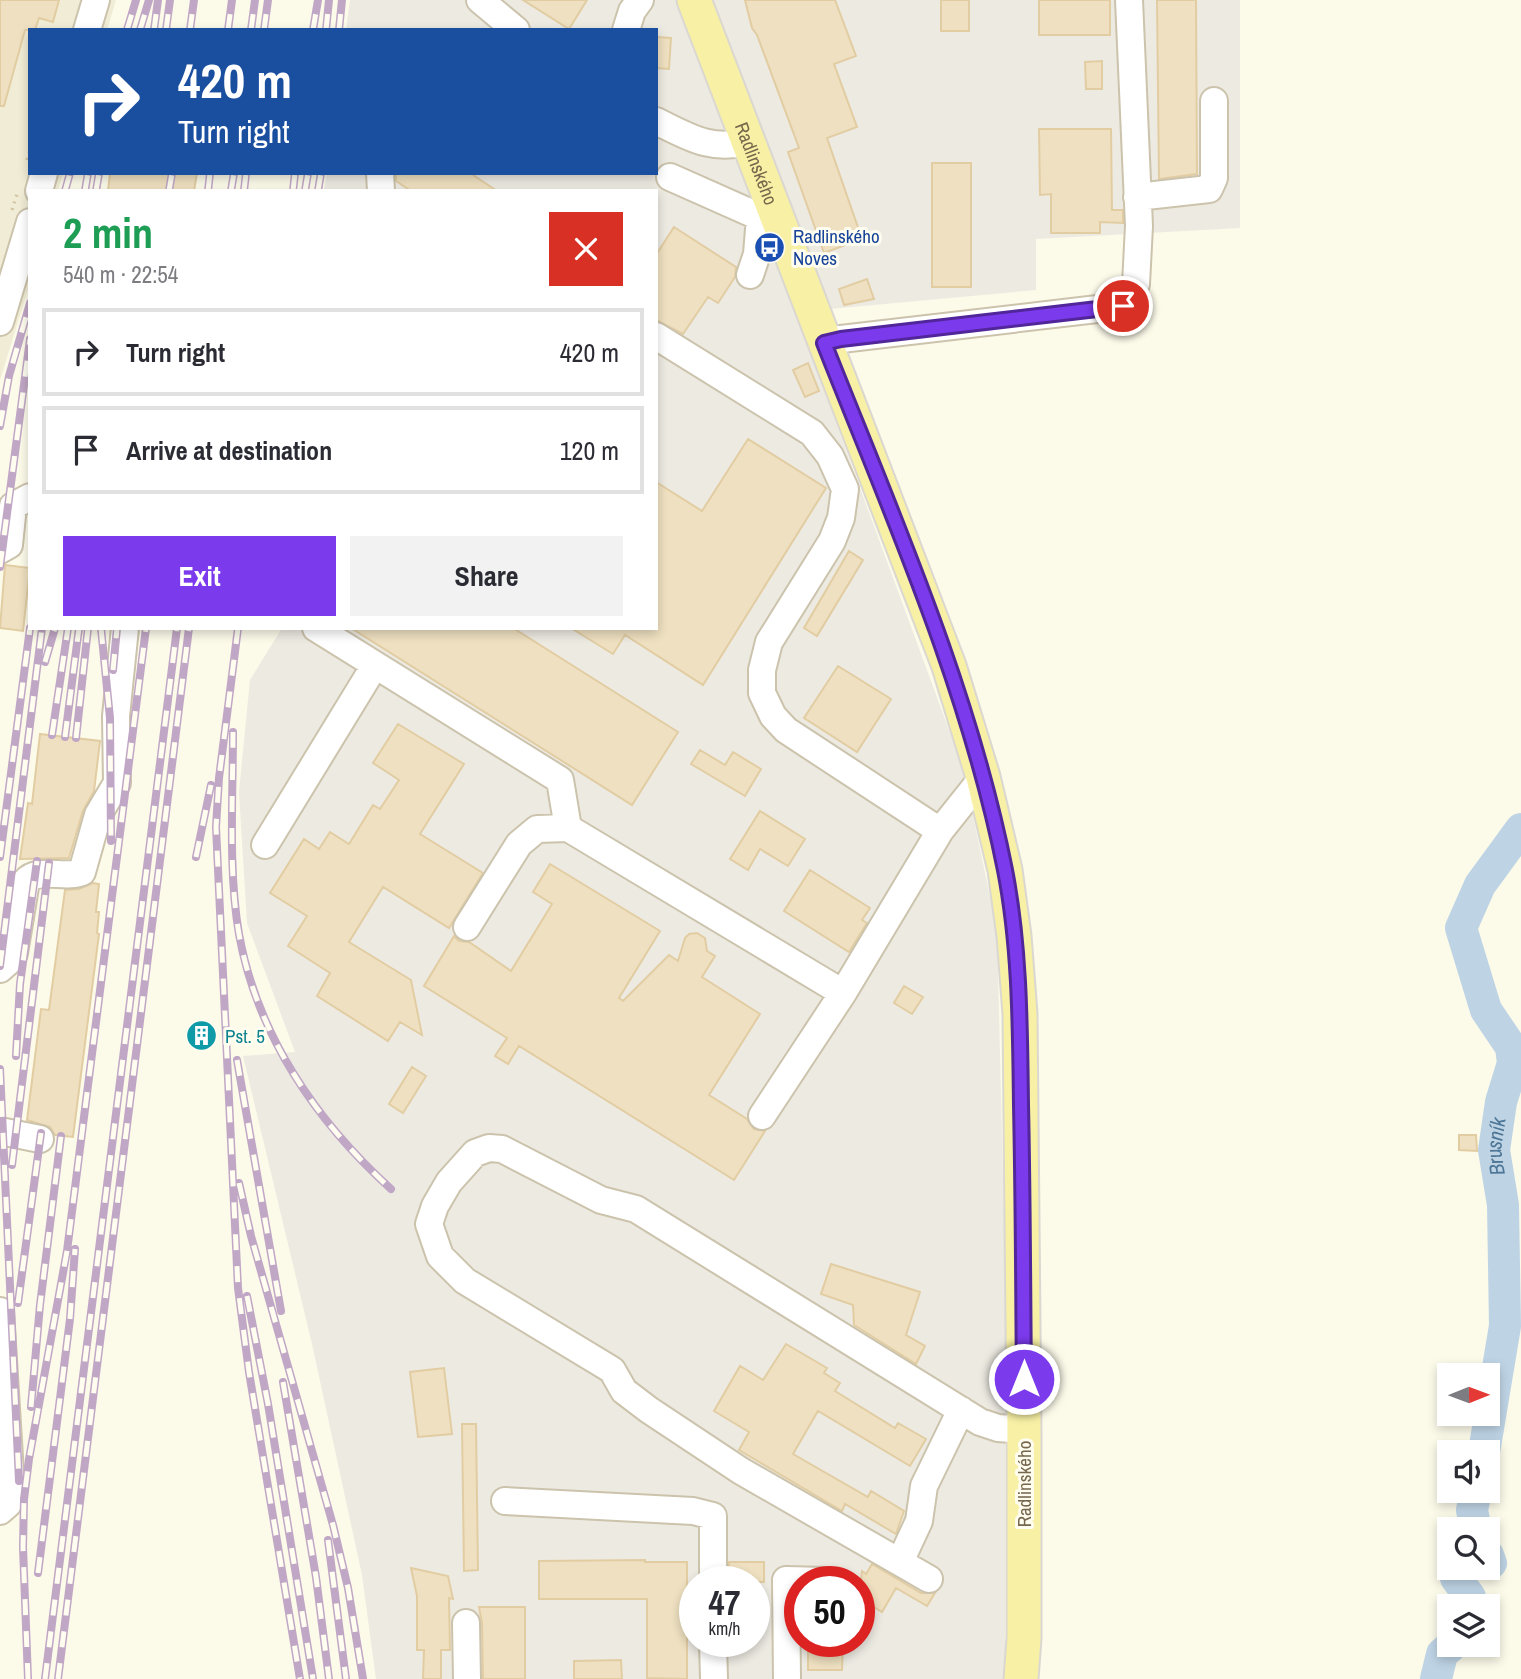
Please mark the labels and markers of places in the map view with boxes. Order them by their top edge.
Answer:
place label: Radlinského Noves [793,223,880,271]
bus stop icon: Radlinského Noves [753,230,787,264]
pin [1093,276,1153,336]
building icon: Pst. 5 [185,1019,219,1053]
place label: Pst. 5 [225,1023,265,1049]

